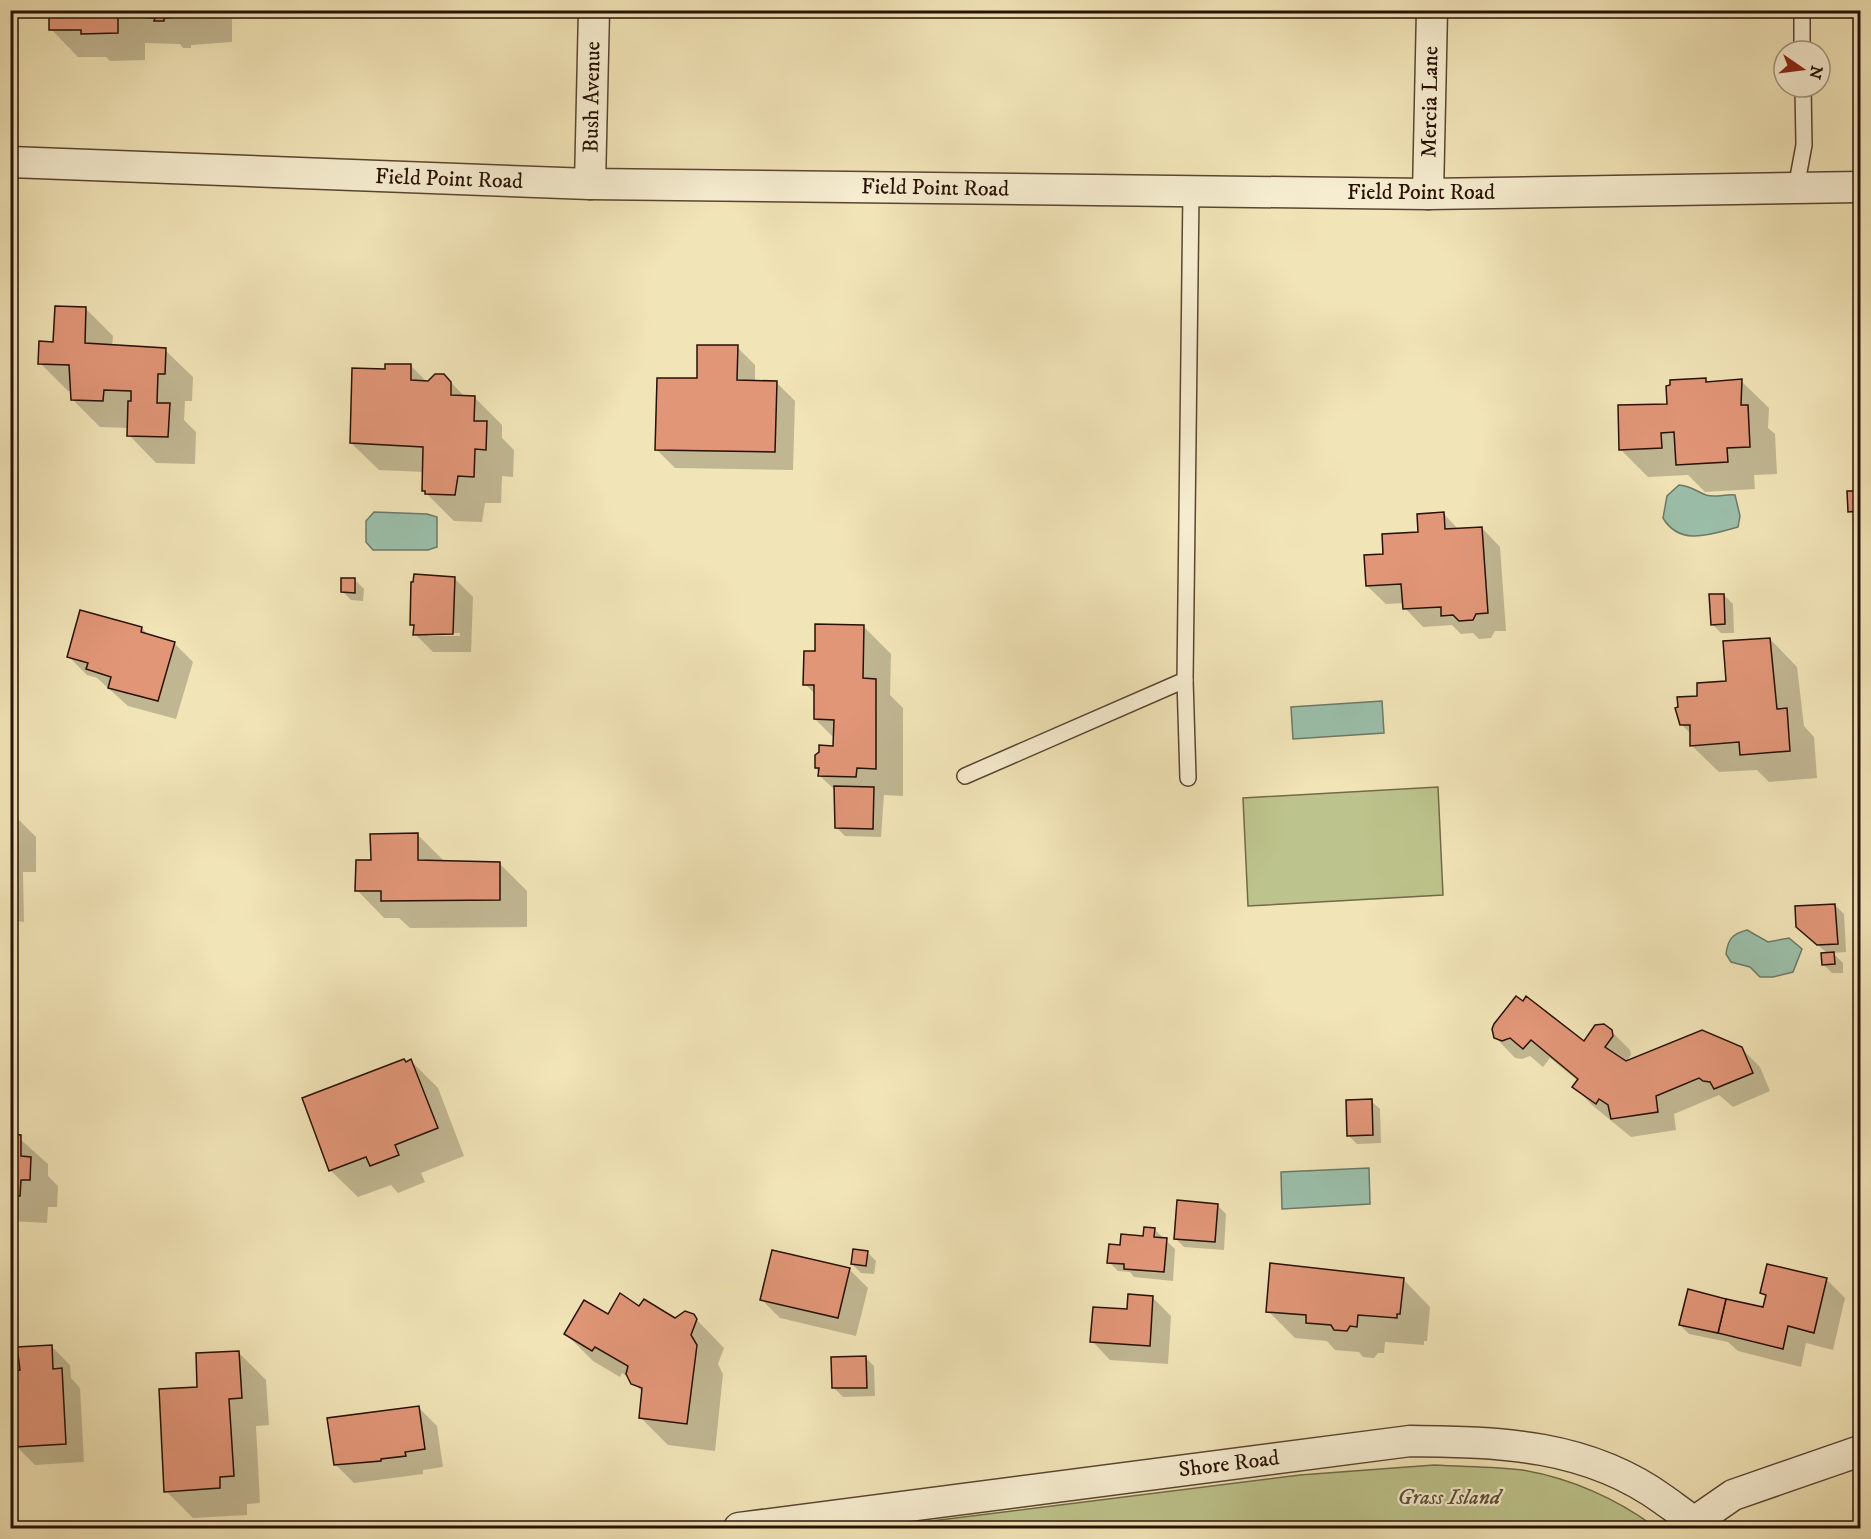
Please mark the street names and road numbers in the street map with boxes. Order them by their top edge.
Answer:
street label: Bush Avenue [578,41,606,153]
street label: Mercia Lane [1416,46,1444,158]
street label: Field Point Road [375,163,523,195]
street label: Field Point Road [861,173,1009,203]
street label: Field Point Road [1347,179,1495,206]
street label: Shore Road [1177,1444,1281,1484]

